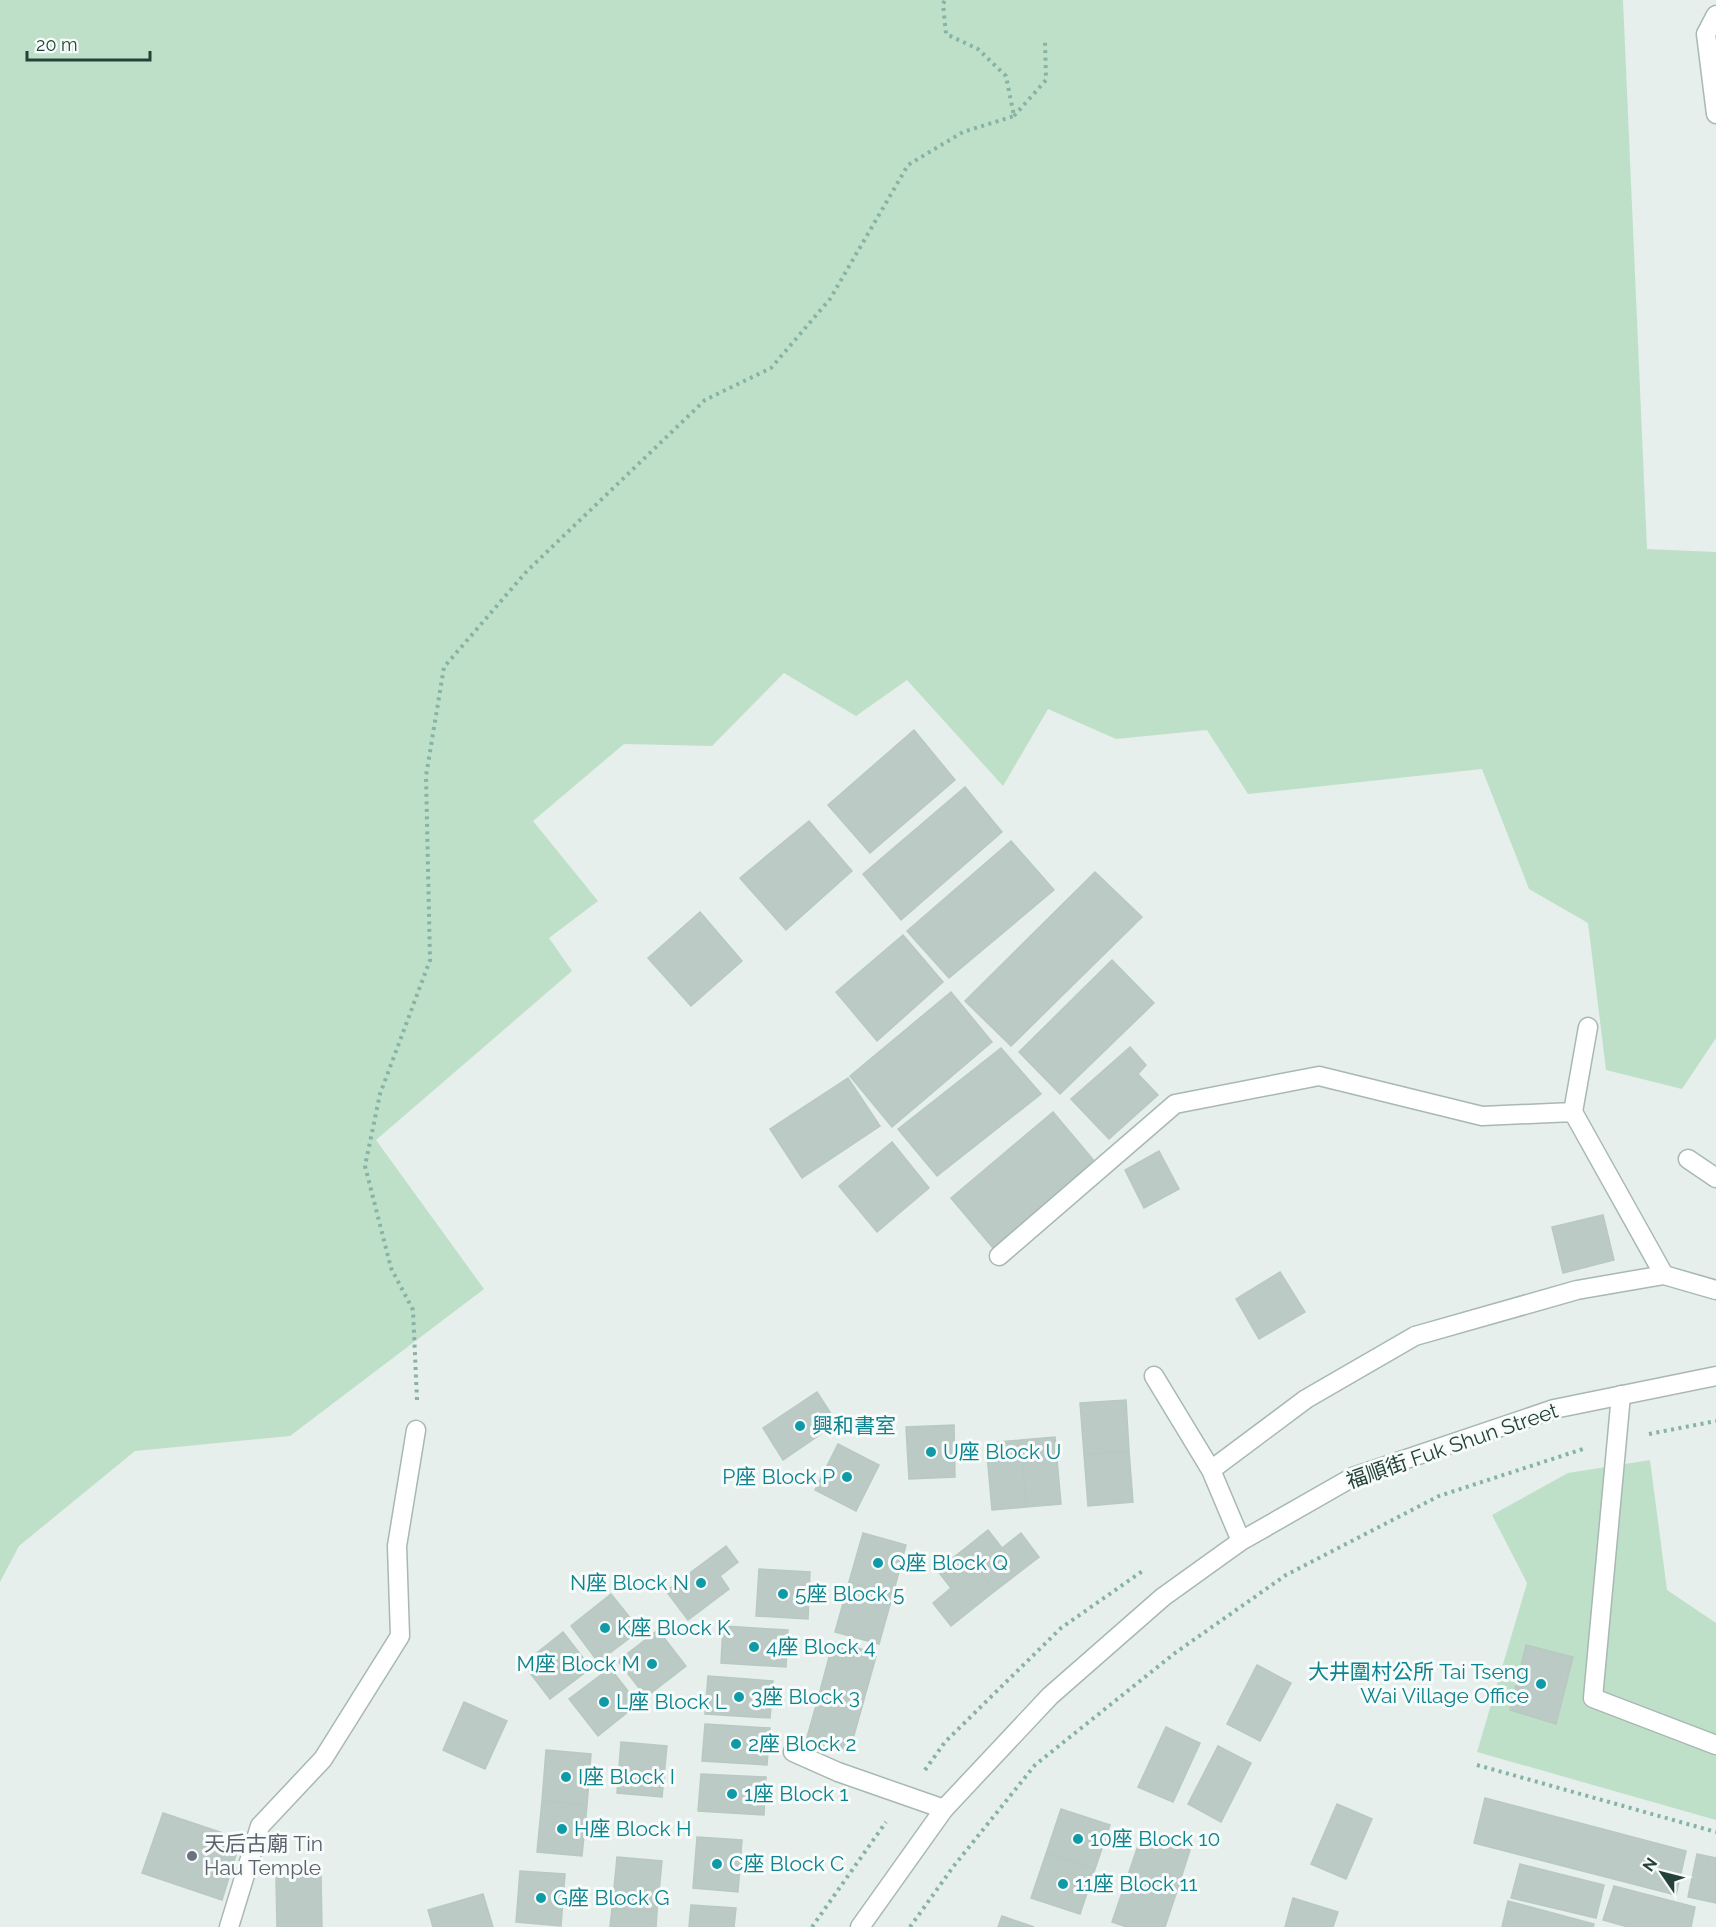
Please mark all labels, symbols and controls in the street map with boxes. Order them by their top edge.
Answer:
scale bar [27,24,150,62]
text: 20 m [36,34,78,55]
street label: 福順街 Fuk Shun Street [1343,1398,1561,1494]
place label: 興和書室 [812,1413,896,1438]
marker: 興和書室 [793,1419,807,1433]
place label: U座 Block U [943,1439,1061,1464]
marker: U座 Block U [924,1445,938,1459]
place label: P座 Block P [722,1464,835,1489]
marker: P座 Block P [840,1470,854,1484]
place label: Q座 Block Q [890,1550,1008,1575]
marker: Q座 Block Q [871,1556,885,1570]
place label: N座 Block N [570,1570,689,1595]
marker: N座 Block N [694,1576,708,1590]
place label: 5座 Block 5 [795,1581,904,1606]
marker: 5座 Block 5 [776,1587,790,1601]
place label: K座 Block K [617,1615,731,1640]
marker: K座 Block K [598,1621,612,1635]
place label: 4座 Block 4 [766,1634,876,1659]
marker: 4座 Block 4 [747,1640,761,1654]
place label: M座 Block M [517,1651,640,1676]
marker: M座 Block M [645,1657,659,1671]
place label: 大井圍村公所 Tai Tseng Wai Village Office [1308,1659,1529,1708]
marker: 大井圍村公所 Tai Tseng Wai Village Office [1534,1677,1548,1691]
place label: 3座 Block 3 [751,1684,860,1709]
place label: L座 Block L [616,1689,727,1714]
marker: 3座 Block 3 [732,1690,746,1704]
marker: L座 Block L [597,1695,611,1709]
place label: 2座 Block 2 [748,1731,856,1756]
marker: 2座 Block 2 [729,1737,743,1751]
place label: I座 Block I [578,1764,675,1789]
marker: I座 Block I [559,1770,573,1784]
place label: 1座 Block 1 [744,1781,849,1806]
marker: 1座 Block 1 [725,1787,739,1801]
place label: H座 Block H [574,1816,692,1841]
marker: H座 Block H [555,1822,569,1836]
place label: 10座 Block 10 [1090,1826,1220,1851]
place label: 天后古廟 Tin Hau Temple [204,1831,323,1880]
marker: 10座 Block 10 [1071,1832,1085,1846]
north arrow [1632,1843,1692,1903]
marker: 天后古廟 Tin Hau Temple [185,1849,199,1863]
place label: C座 Block C [729,1851,844,1876]
text: N [1639,1854,1661,1875]
marker: C座 Block C [710,1857,724,1871]
place label: 11座 Block 11 [1075,1871,1198,1896]
marker: 11座 Block 11 [1056,1877,1070,1891]
place label: G座 Block G [553,1885,670,1910]
marker: G座 Block G [534,1891,548,1905]

